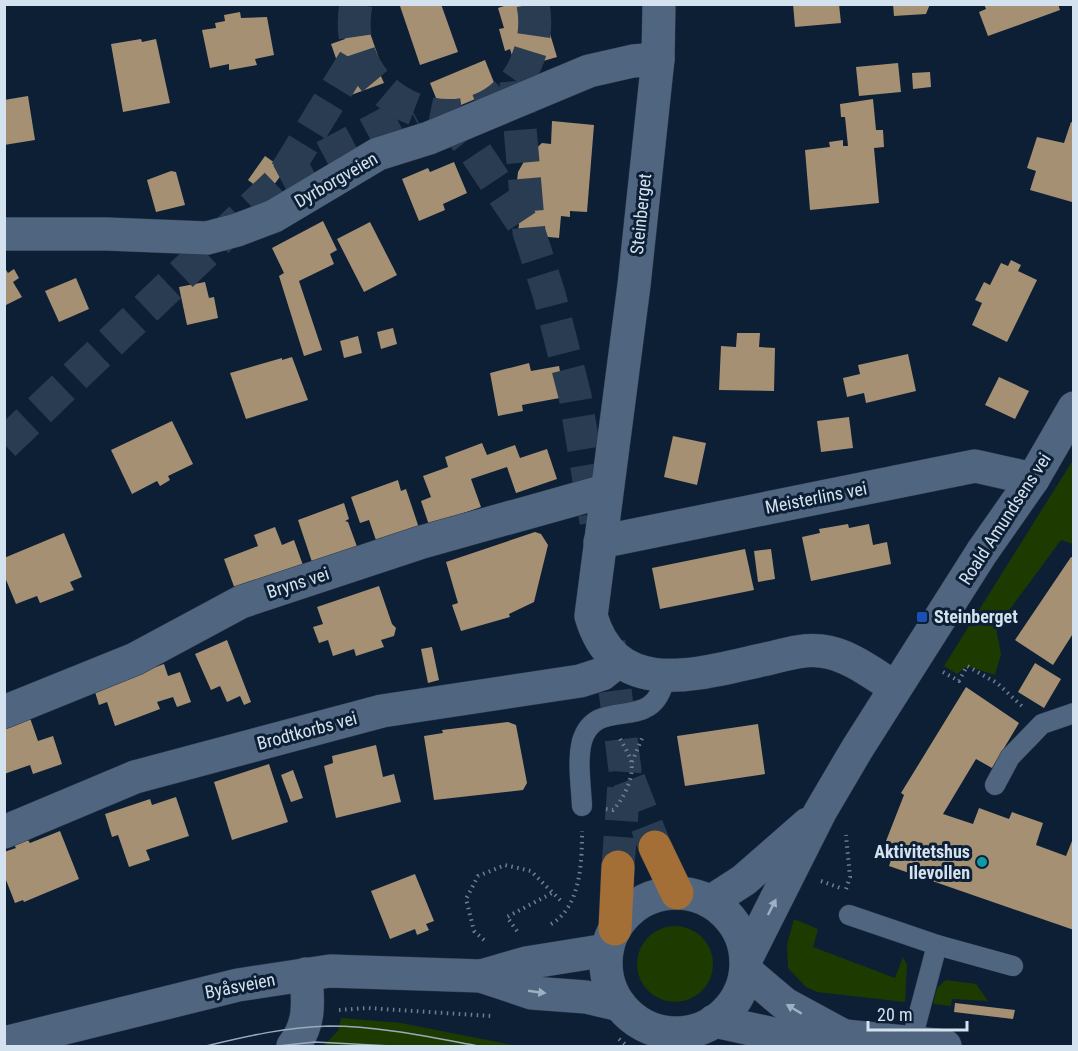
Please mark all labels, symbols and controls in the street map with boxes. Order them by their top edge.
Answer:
street label: Dyrborgveien [290,147,381,212]
street label: Steinberget [626,172,655,255]
street label: Roald Amundsens vei [954,449,1055,588]
street label: Meisterlins vei [763,477,869,518]
street label: Bryns vei [264,563,332,602]
place label: Steinberget [934,606,1018,627]
marker: Steinberget [915,610,929,624]
street label: Brodtkorbs vei [255,707,359,754]
place label: Aktivitetshus Ilevollen [874,841,970,883]
marker: Aktivitetshus Ilevollen [975,855,989,869]
one-way arrow [767,898,777,916]
street label: Byåsveien [203,968,277,1003]
one-way arrow [528,988,547,997]
scale bar [868,994,967,1032]
one-way arrow [786,1003,802,1014]
text: 20 m [877,1004,912,1025]

